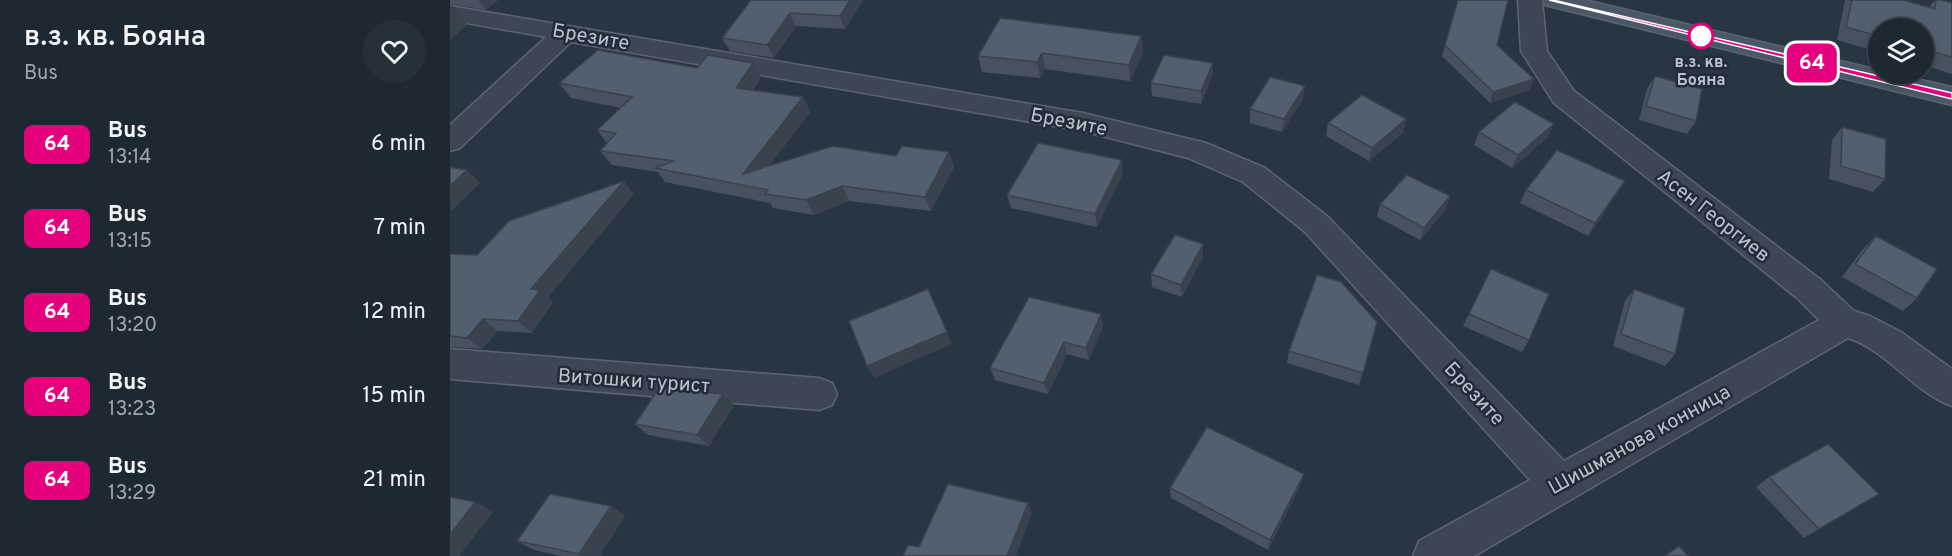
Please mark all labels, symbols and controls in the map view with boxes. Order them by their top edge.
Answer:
street label: Брезите [550,18,631,58]
map controls [1868,18,1934,84]
button: layers [1868,18,1934,84]
text: в.з. кв. Бояна [24,20,206,56]
button: heart [363,20,426,83]
marker: в.з. кв. Бояна [1688,23,1714,49]
line badge: 64 [1785,44,1839,82]
text: 64 [1799,50,1825,77]
place label: в.з. кв. Бояна [1675,53,1728,91]
text: Bus [24,61,58,87]
street label: Брезите [1028,103,1109,143]
text: Bus [108,118,147,145]
text: 64 [44,131,70,158]
text: 6 min [371,131,426,158]
text: 13:14 [108,145,151,171]
street label: Асен Георгиев [1651,164,1775,269]
text: Bus [108,202,147,229]
text: 64 [44,215,70,242]
text: 7 min [374,215,426,242]
text: 13:15 [108,229,152,255]
text: Bus [108,286,147,313]
text: 64 [44,299,70,326]
text: 12 min [363,299,426,326]
text: 13:20 [108,313,157,339]
street label: Брезите [1437,357,1510,432]
street label: Витошки турист [557,364,711,400]
text: Bus [108,370,147,397]
street label: Шишманова конница [1544,380,1736,502]
text: 64 [44,383,70,410]
text: 15 min [362,383,426,410]
text: 13:23 [108,397,156,423]
text: Bus [108,454,147,481]
text: 64 [44,467,70,494]
text: 21 min [363,467,426,494]
text: 13:29 [108,481,156,507]

